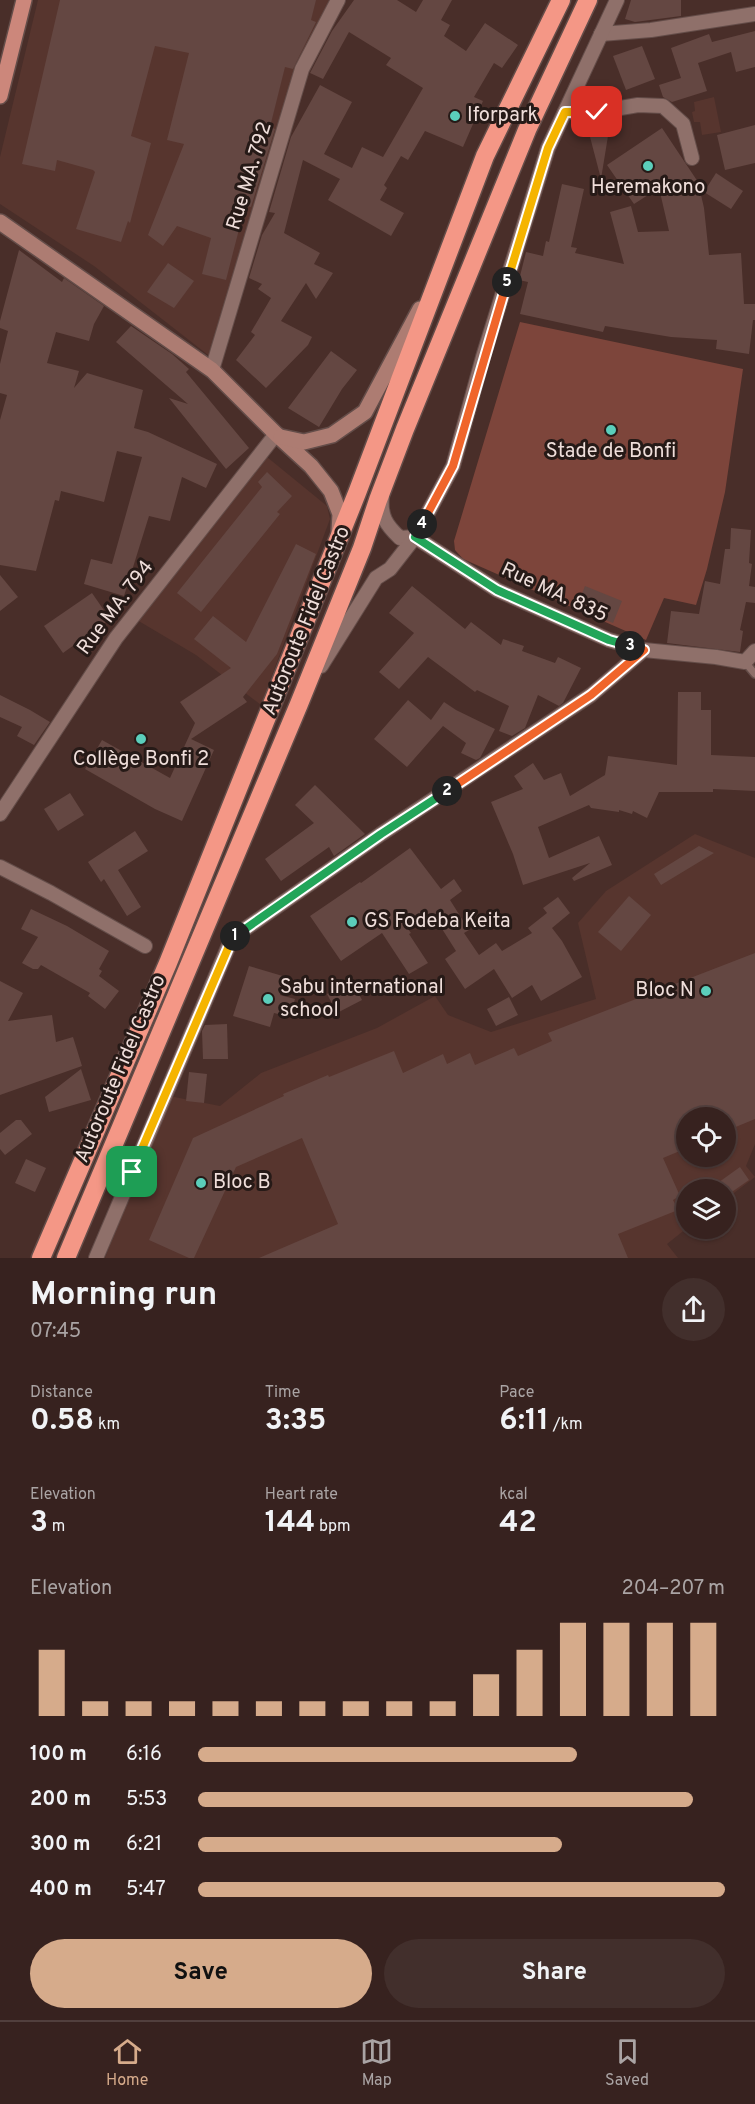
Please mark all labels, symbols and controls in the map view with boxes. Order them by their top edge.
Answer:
pin [571,86,622,137]
icon: check [580,95,613,128]
place label: Iforpark [467,103,538,129]
marker: Iforpark [448,109,462,123]
street label: Rue MA. 792 [221,119,279,233]
marker: Heremakono [641,159,655,173]
place label: Heremakono [591,175,705,201]
pin: 5 [492,267,522,297]
text: 5 [502,272,512,292]
marker: Stade de Bonfi [604,423,618,437]
place label: Stade de Bonfi [546,439,676,465]
pin: 4 [407,509,437,539]
text: 4 [417,514,427,534]
street label: Autoroute Fidel Castro [257,523,357,719]
street label: Rue MA. 794 [72,555,160,661]
street label: Rue MA. 835 [496,557,612,629]
pin: 3 [615,631,645,661]
text: 3 [625,636,635,656]
marker: Collège Bonfi 2 [134,732,148,746]
place label: Collège Bonfi 2 [73,747,209,773]
pin: 2 [432,776,462,806]
text: 2 [442,781,452,801]
place label: GS Fodeba Keita [364,909,511,935]
marker: GS Fodeba Keita [345,915,359,929]
pin: 1 [220,921,250,951]
text: 1 [232,926,238,946]
street label: Autoroute Fidel Castro [70,971,172,1167]
place label: Sabu international school [280,975,444,1024]
place label: Bloc N [635,978,694,1004]
marker: Bloc N [699,984,713,998]
marker: Sabu international school [261,992,275,1006]
map controls [676,1107,736,1239]
button: locate [676,1107,736,1167]
pin [106,1146,157,1197]
icon: arrive [115,1155,148,1188]
place label: Bloc B [213,1170,271,1196]
marker: Bloc B [194,1176,208,1190]
button: layers [676,1179,736,1239]
text: Morning run [30,1275,217,1317]
button: share [662,1278,725,1341]
text: 07:45 [30,1319,81,1345]
text: Distance [30,1383,93,1403]
text: Time [265,1383,300,1403]
text: Pace [499,1383,534,1403]
text: 0.58 [30,1403,94,1440]
text: 3:35 [265,1403,326,1440]
text: 6:11 [499,1403,549,1440]
text: km [94,1415,120,1435]
text: /km [549,1415,583,1435]
text: Elevation [30,1485,96,1505]
text: Heart rate [265,1485,338,1505]
text: kcal [499,1485,528,1505]
text: 3 [30,1505,48,1542]
text: 144 [265,1505,315,1542]
text: 42 [499,1505,537,1542]
text: m [48,1517,65,1537]
text: bpm [315,1517,350,1537]
text: Elevation [30,1576,112,1602]
text: 204–207 m [622,1576,725,1602]
text: 100 m [30,1742,87,1768]
text: 6:16 [126,1742,162,1768]
text: 200 m [30,1787,91,1813]
text: 5:53 [126,1787,167,1813]
text: 300 m [30,1832,91,1858]
text: 6:21 [126,1832,162,1858]
text: 400 m [30,1877,92,1903]
text: 5:47 [126,1877,166,1903]
button: Save [30,1939,372,2008]
button: Share [384,1939,725,2008]
tab: Home [106,2035,148,2091]
tab: Map [360,2035,393,2091]
tab: Saved [605,2035,649,2091]

